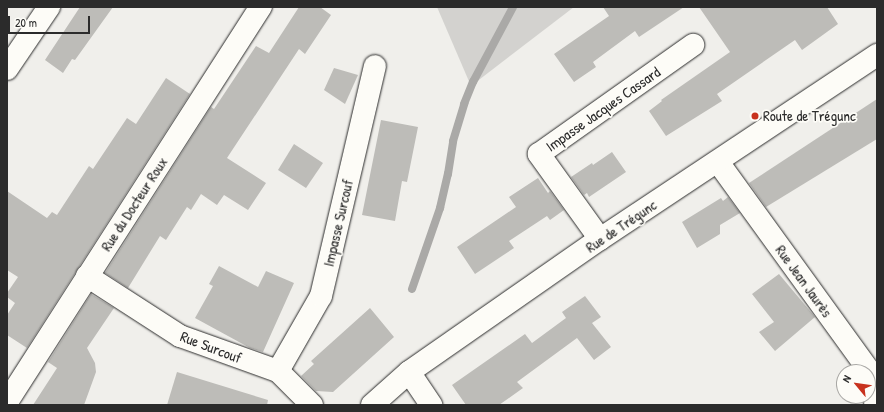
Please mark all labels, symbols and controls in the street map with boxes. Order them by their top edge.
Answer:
scale bar [10,8,92,34]
text: 20 m [15,14,37,31]
street label: Impasse Jacques Cassard [542,63,664,155]
place label: Route de Trégunc [763,107,856,125]
marker: Route de Trégunc [750,111,760,121]
street label: Rue du Docteur Roux [97,154,171,254]
street label: Impasse Surcouf [319,178,357,268]
street label: Rue de Trégunc [582,196,660,256]
street label: Rue Jean Jaurès [772,241,836,321]
street label: Rue Surcouf [178,327,244,367]
north arrow [836,364,876,404]
text: N [839,373,854,385]

